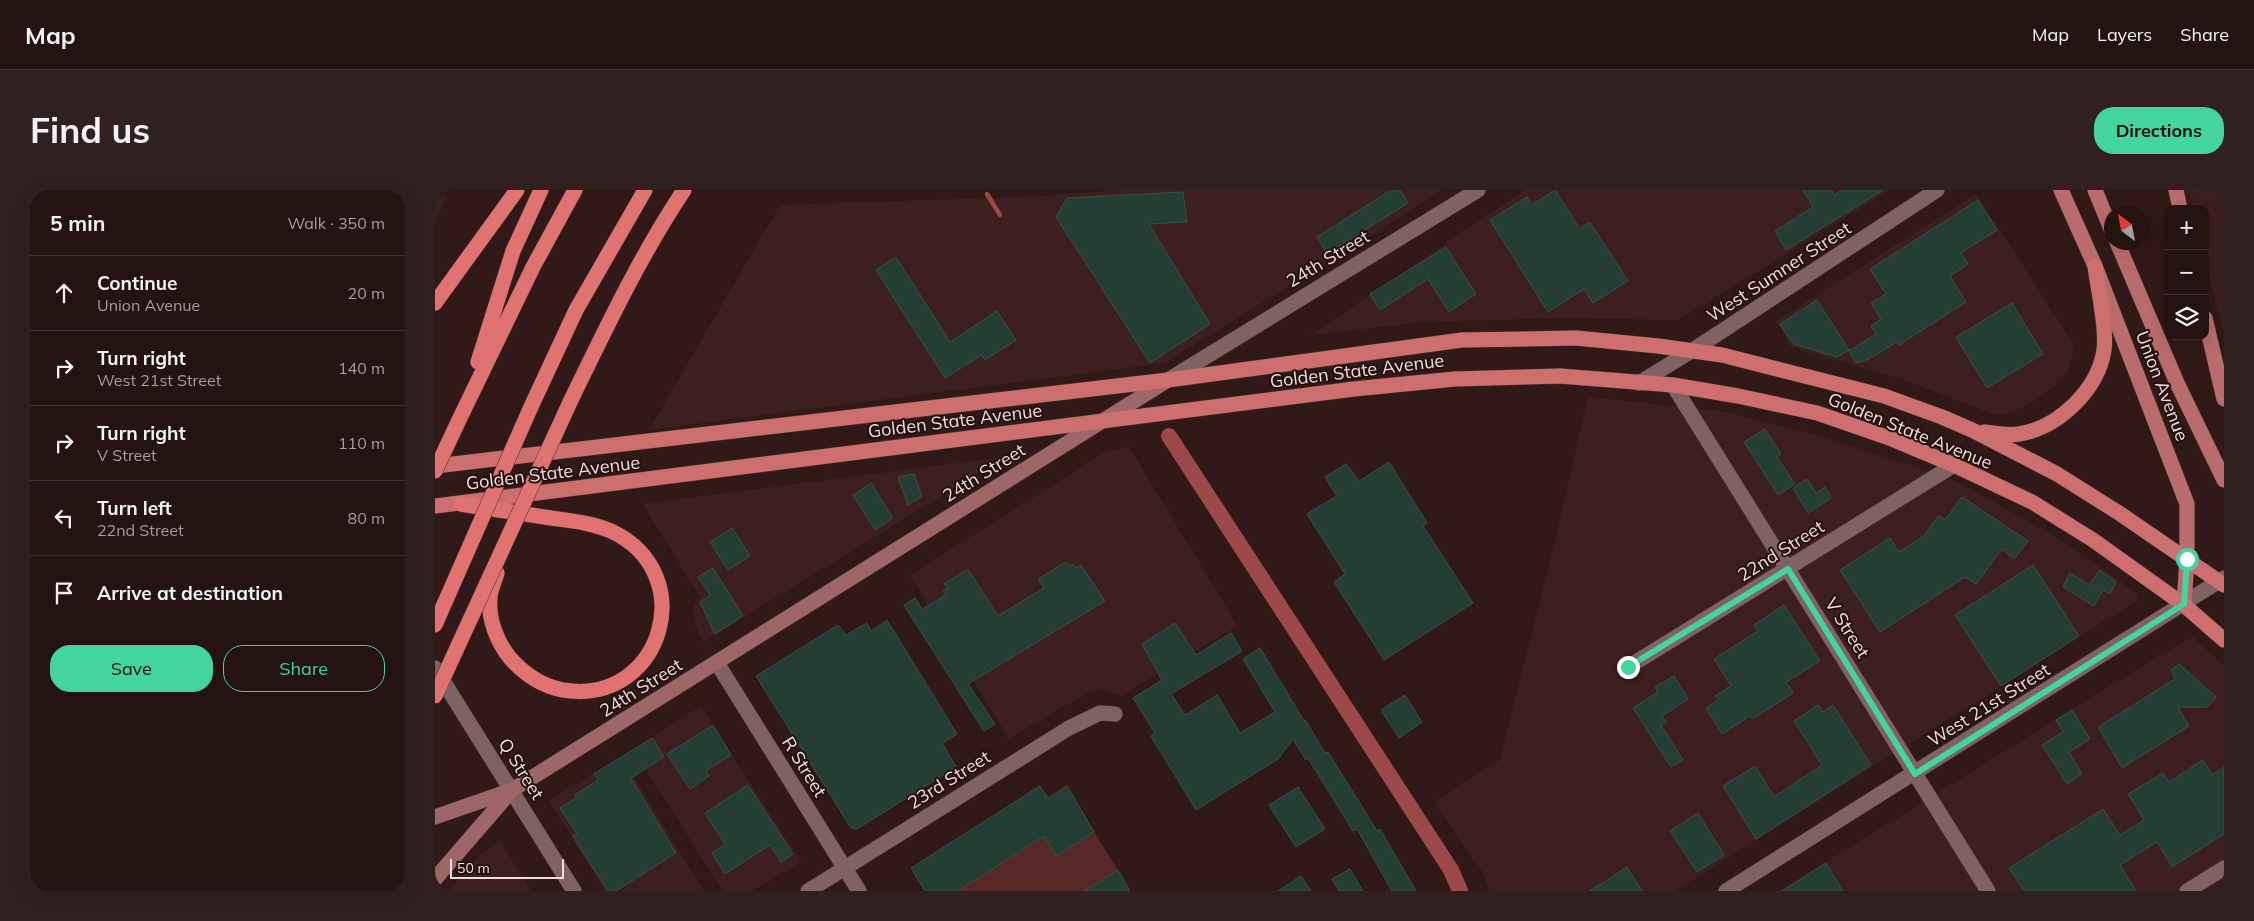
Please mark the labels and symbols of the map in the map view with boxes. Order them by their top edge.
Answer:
north arrow [2104,205,2149,250]
street label: West Sumner Street [1702,216,1855,327]
street label: 24th Street [1282,225,1373,292]
street label: Union Avenue [2131,327,2194,444]
street label: Golden State Avenue [1269,348,1445,393]
street label: Golden State Avenue [1825,387,1996,474]
street label: Golden State Avenue [867,398,1043,443]
street label: 24th Street [938,438,1029,507]
street label: Golden State Avenue [465,450,641,495]
street label: 22nd Street [1733,515,1828,586]
route start [2176,548,2199,571]
street label: V Street [1820,593,1875,662]
street label: 24th Street [595,653,686,722]
route end [1617,656,1640,679]
street label: West 21st Street [1923,658,2054,751]
street label: R Street [777,732,832,801]
street label: Q Street [494,734,549,804]
street label: 23rd Street [903,745,994,814]
scale bar [450,856,564,879]

